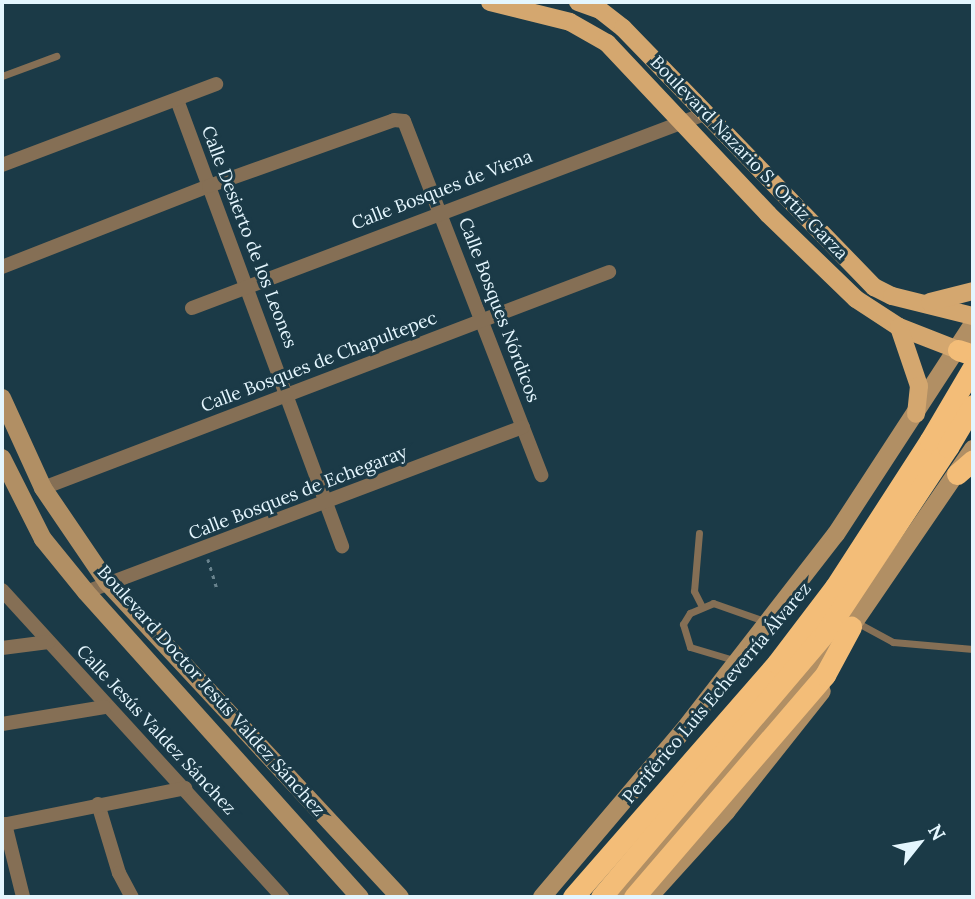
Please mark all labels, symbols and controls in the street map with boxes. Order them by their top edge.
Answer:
street label: Boulevard Nazario S. Ortiz Garza [646,52,852,264]
street label: Calle Desierto de los Leones [197,123,301,351]
street label: Calle Bosques de Viena [349,146,535,234]
street label: Calle Bosques Nórdicos [454,215,544,405]
street label: Calle Bosques de Chapultepec [198,307,440,417]
street label: Calle Bosques de Echegaray [186,441,410,545]
street label: Boulevard Doctor Jesús Valdez Sánchez [93,561,329,821]
street label: Periférico Luis Echeverría Álvarez [618,578,816,808]
street label: Calle Jesús Valdez Sánchez [72,641,240,819]
north arrow [884,808,954,878]
text: N [923,820,951,845]

